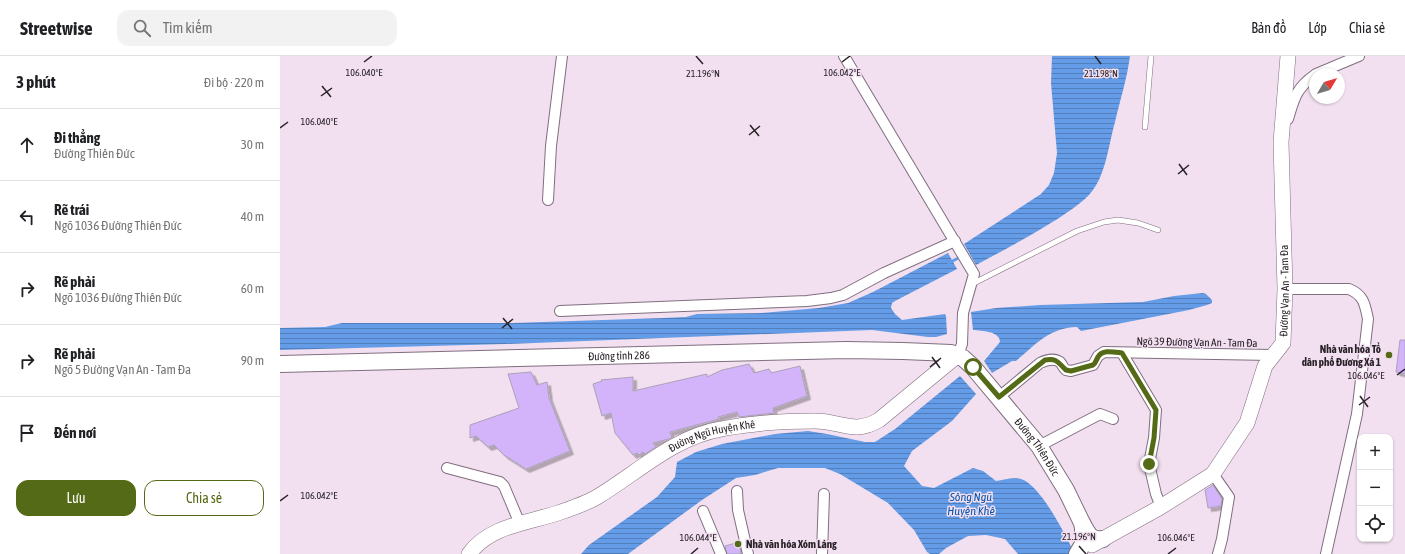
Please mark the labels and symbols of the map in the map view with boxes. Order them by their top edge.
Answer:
text: 106.040°E [346,67,383,78]
text: 106.042°E [824,67,861,78]
text: 21.196°N [686,68,720,79]
text: 21.198°N [1084,68,1118,79]
north arrow [1309,68,1345,104]
text: 106.040°E [301,116,338,127]
street label: Đường Vạn An - Tam Đa [1277,245,1292,337]
street label: Ngõ 39 Đường Vạn An - Tam Đa [1136,335,1258,350]
place label: Nhà văn hóa Tổ dân phố Đương Xá 1 [1302,342,1381,368]
street label: Đường tỉnh 286 [588,349,650,362]
marker: Nhà văn hóa Tổ dân phố Đương Xá 1 [1384,350,1394,360]
route start [964,358,982,376]
text: 106.046°E [1348,370,1385,381]
street label: Đường Thiên Đức [1012,416,1062,478]
street label: Đường Ngũ Huyện Khê [666,418,756,454]
route end [1140,455,1158,473]
text: 106.042°E [301,490,338,501]
water label: Sông Ngũ Huyện Khê [947,490,995,518]
text: 21.196°N [1062,531,1096,542]
text: 106.044°E [680,532,717,543]
text: 106.046°E [1158,532,1195,543]
place label: Nhà văn hóa Xóm Láng [746,538,837,550]
marker: Nhà văn hóa Xóm Láng [733,539,743,549]

